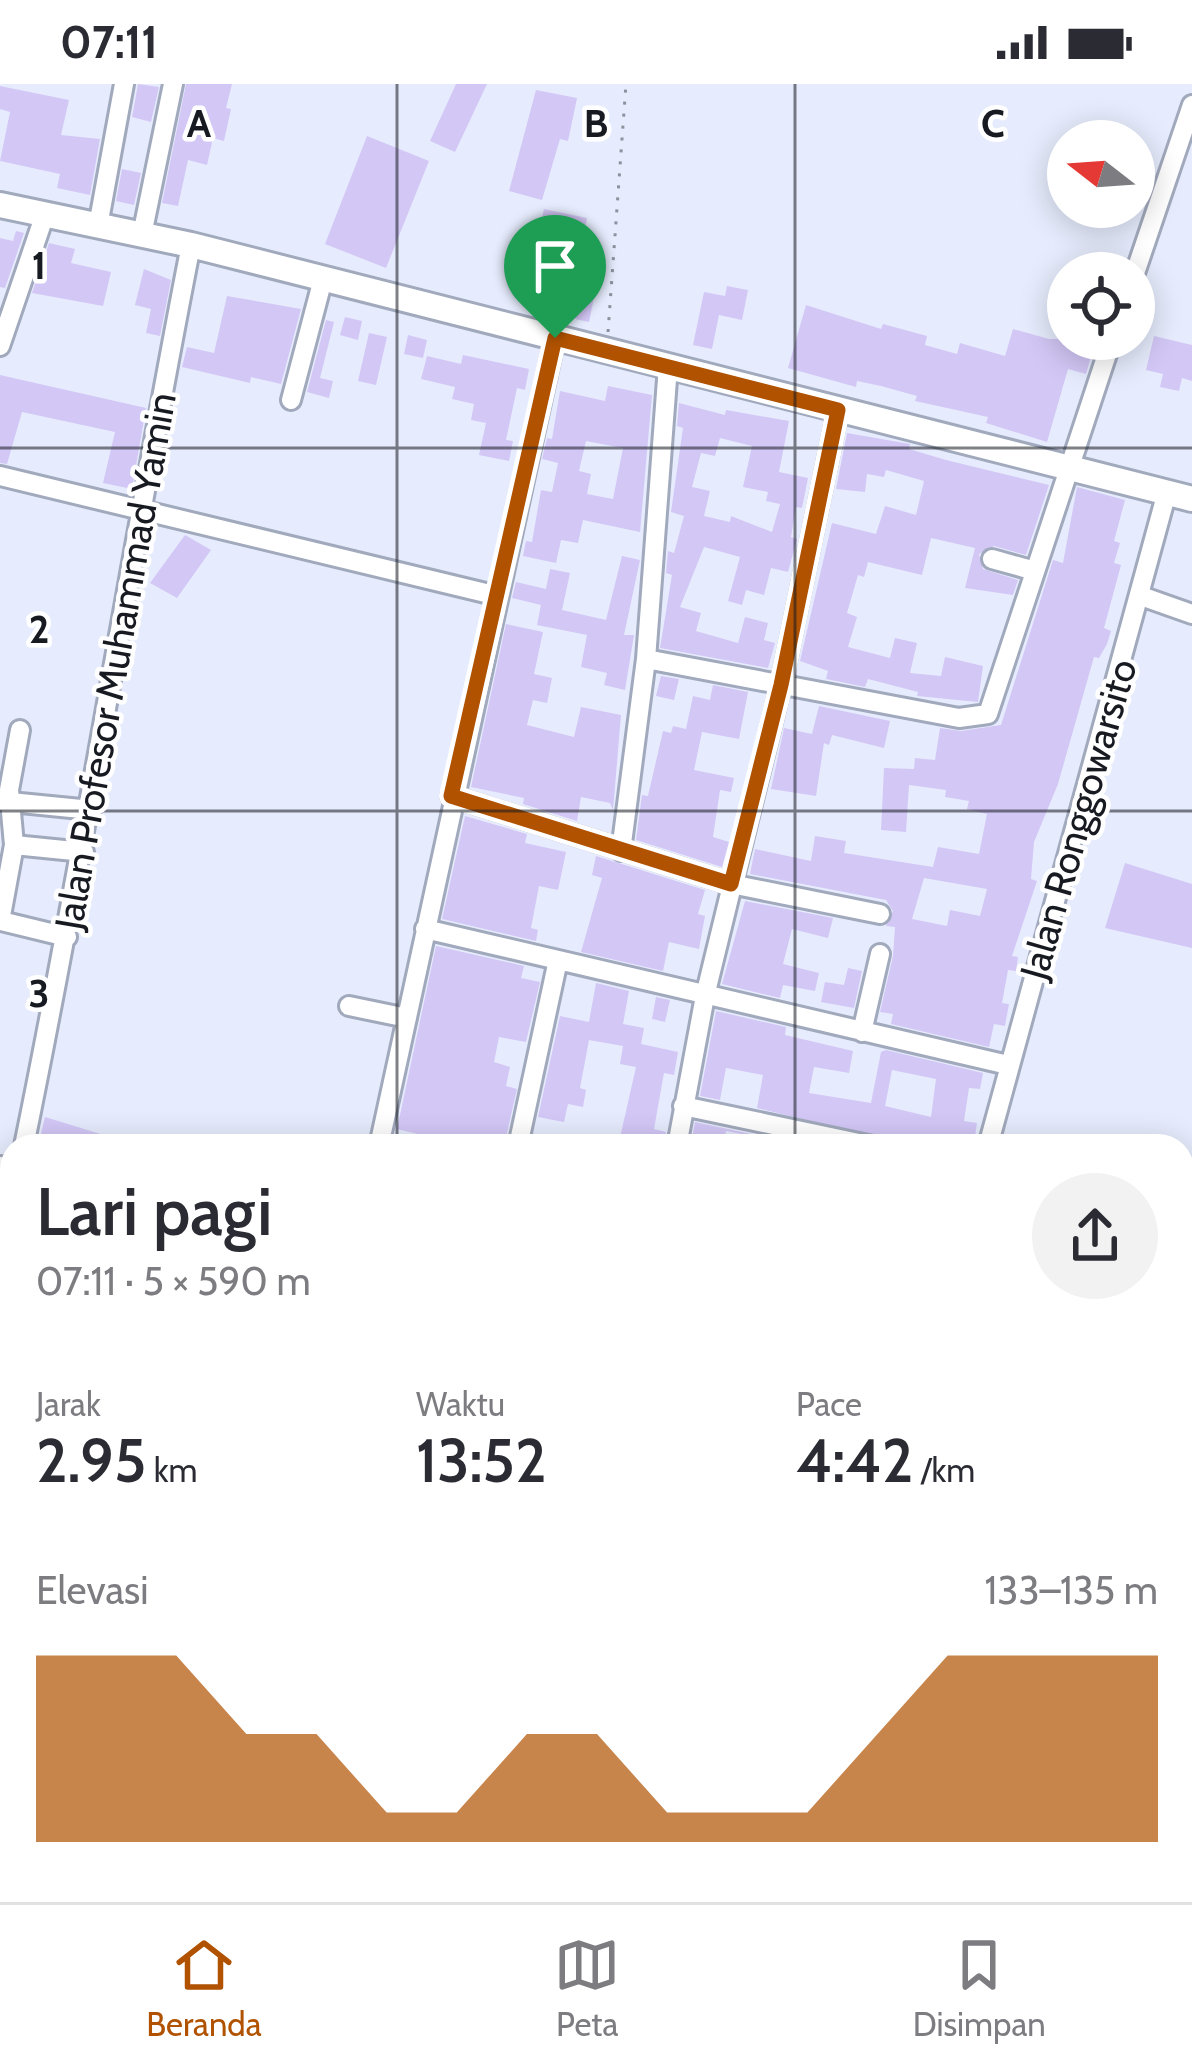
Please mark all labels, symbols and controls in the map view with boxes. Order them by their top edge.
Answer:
text: 07:11 [60,15,158,69]
text: A [187,99,212,147]
text: B [584,99,608,147]
text: C [981,99,1005,147]
north arrow [1047,120,1155,228]
map controls [1047,120,1155,360]
pin [504,215,606,338]
icon: arrive [522,233,588,299]
text: 1 [32,241,46,289]
button: locate [1047,252,1155,360]
street label: Jalan Profesor Muhammad Yamin [44,389,186,934]
text: 2 [29,605,49,653]
street label: Jalan Ronggowarsito [1009,653,1147,986]
text: 3 [28,969,50,1017]
text: Lari pagi [36,1171,272,1252]
button: share [1032,1173,1158,1299]
text: 07:11 · 5 × 590 m [36,1257,311,1305]
text: Jarak [36,1384,101,1424]
text: Waktu [416,1384,505,1424]
text: Pace [796,1384,862,1424]
text: 2.95 [36,1424,146,1497]
text: 13:52 [416,1424,547,1497]
text: 4:42 [796,1424,913,1497]
text: km [146,1450,197,1490]
text: /km [913,1450,975,1490]
text: Elevasi [36,1566,149,1614]
text: 133–135 m [985,1566,1158,1614]
tab: Beranda [146,1932,262,2044]
tab: Peta [554,1932,620,2044]
tab: Disimpan [913,1932,1046,2044]

